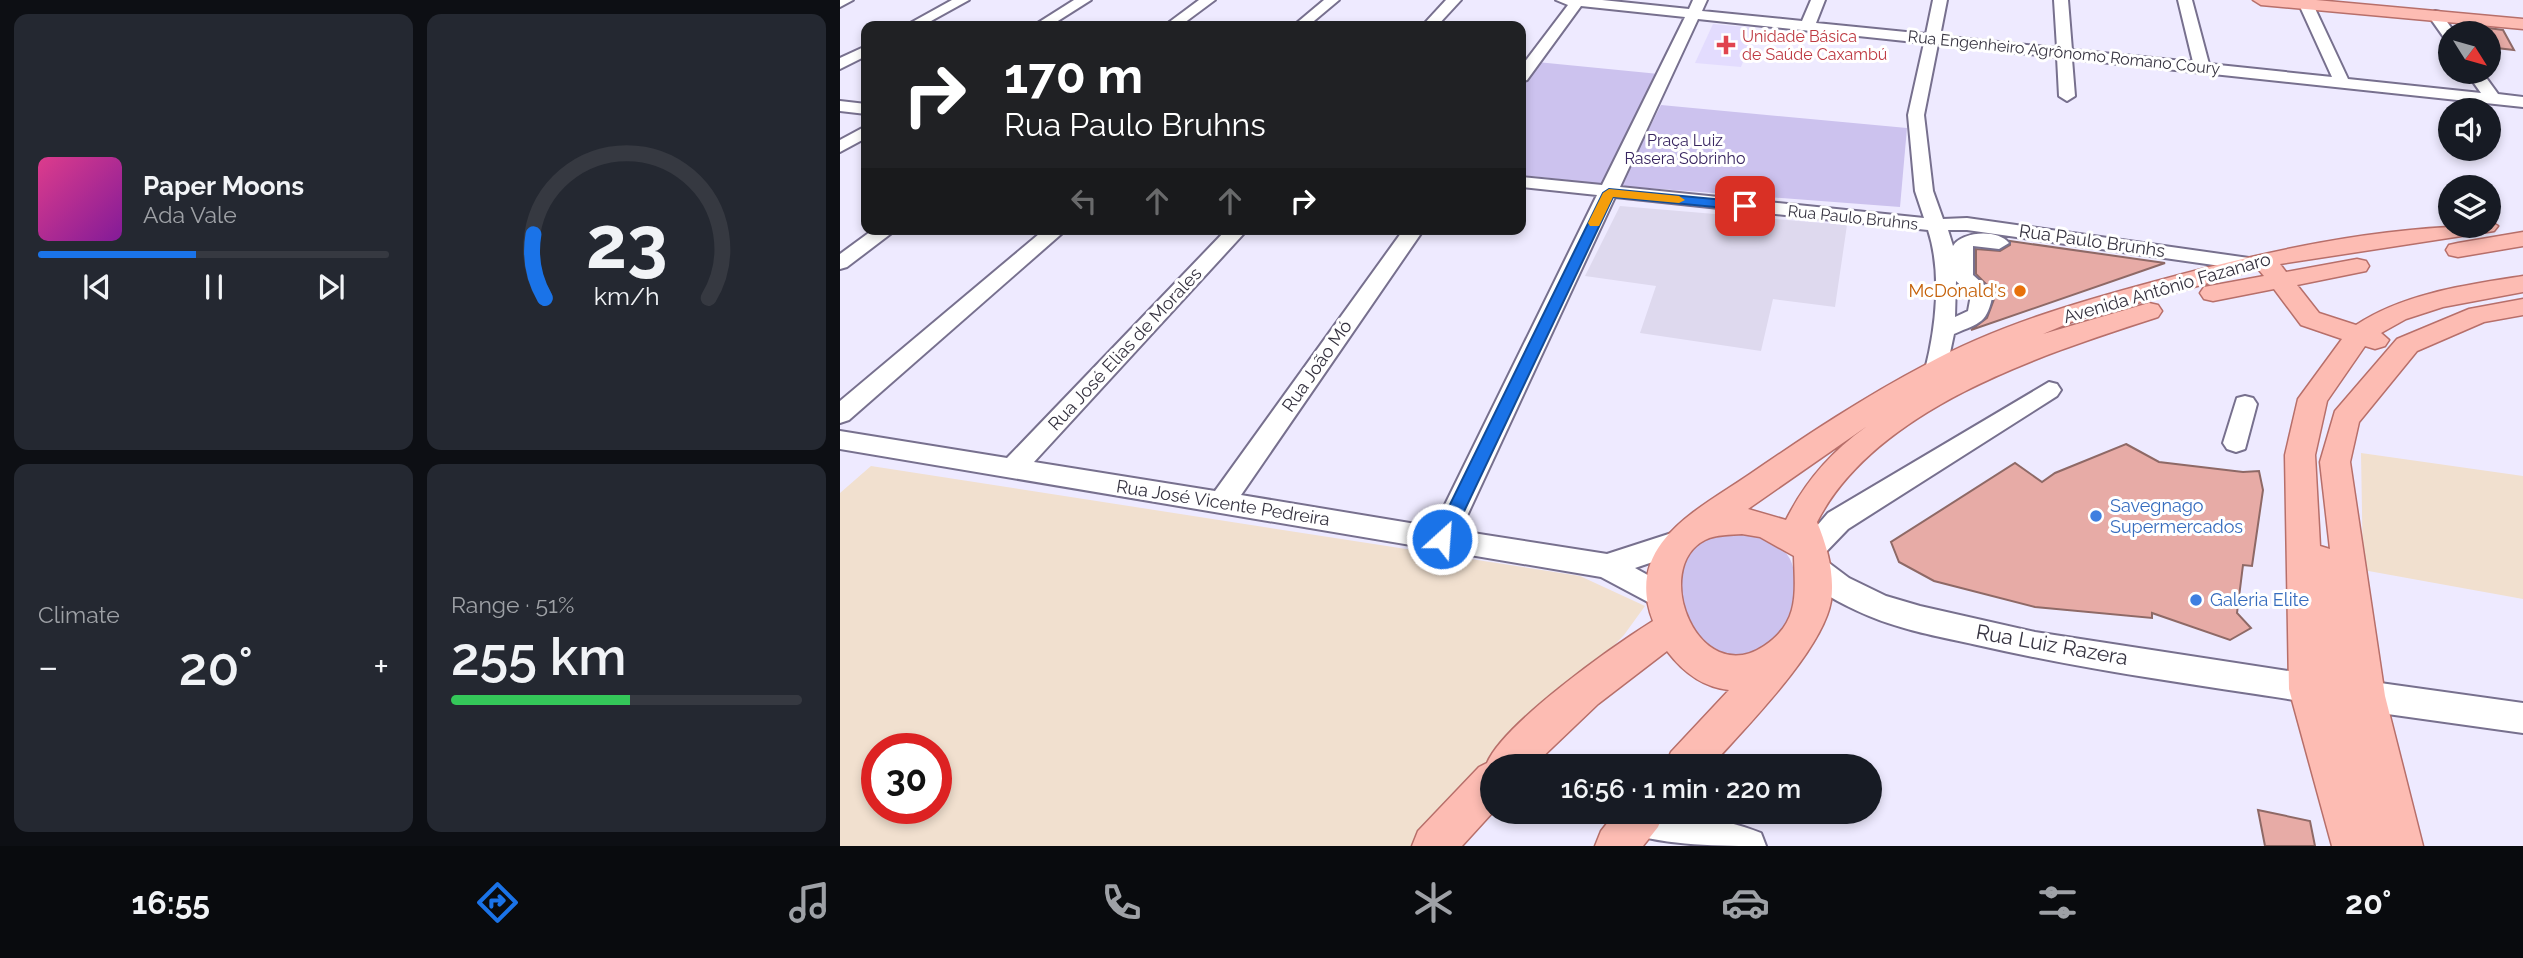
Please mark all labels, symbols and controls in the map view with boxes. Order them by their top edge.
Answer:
north arrow [2438,21,2501,84]
map controls [2438,21,2501,238]
place label: Unidade Básica de Saúde Caxambú [1742,27,1887,64]
street label: Rua Engenheiro Agrônomo Romano Coury [1907,27,2221,78]
marker: Unidade Básica de Saúde Caxambú [1716,35,1736,55]
text: 170 m [1004,47,1143,104]
icon: right [889,49,980,140]
button: sound [2438,98,2501,161]
text: Rua Paulo Bruhns [1004,106,1266,143]
park label: Praça Luiz Rasera Sobrinho [1625,131,1745,168]
text: Paper Moons [143,171,304,201]
button: layers [2438,175,2501,238]
pin [1715,176,1775,236]
icon: left [1065,182,1103,220]
icon: ahead [1138,182,1176,220]
icon: ahead [1211,182,1249,220]
icon: right [1284,182,1322,220]
icon: arrive [1726,187,1764,225]
text: 23 [586,200,667,285]
text: Ada Vale [143,201,237,228]
street label: Rua Paulo Bruhns [1787,201,1919,234]
street label: Rua Paulo Brunhs [2018,220,2167,261]
street label: Avenida Antônio Fazanaro [2061,248,2273,327]
street label: Rua José Elias de Morales [1044,263,1206,434]
icon: previous [78,268,116,306]
icon: pause [195,268,233,306]
icon: next [312,268,350,306]
place label: McDonald's [1908,280,2006,301]
text: km/h [594,281,659,311]
marker: McDonald's [2012,283,2028,299]
street label: Rua João Mó [1277,316,1356,416]
street label: Rua José Vicente Pedreira [1115,475,1331,530]
place label: Savegnago Supermercados [2110,495,2243,537]
position arrow [1405,502,1479,576]
marker: Savegnago Supermercados [2088,508,2104,524]
place label: Galeria Elite [2210,589,2309,610]
text: Range · 51% [451,591,574,618]
marker: Galeria Elite [2188,592,2204,608]
text: Climate [38,601,120,628]
street label: Rua Luiz Razera [1974,619,2130,670]
text: 255 km [451,626,626,687]
text: 20° [179,636,253,697]
text: − [38,644,58,689]
text: + [373,644,389,689]
speed limit sign: 30 [861,733,952,824]
text: 16:56 · 1 min · 220 m [1561,774,1801,804]
icon: directions [473,878,522,927]
icon: music [785,878,834,927]
icon: phone [1097,878,1146,927]
icon: climate [1409,878,1458,927]
icon: car [1721,878,1770,927]
icon: filters [2033,878,2082,927]
text: 16:55 [132,884,210,921]
text: 20° [2345,884,2391,921]

